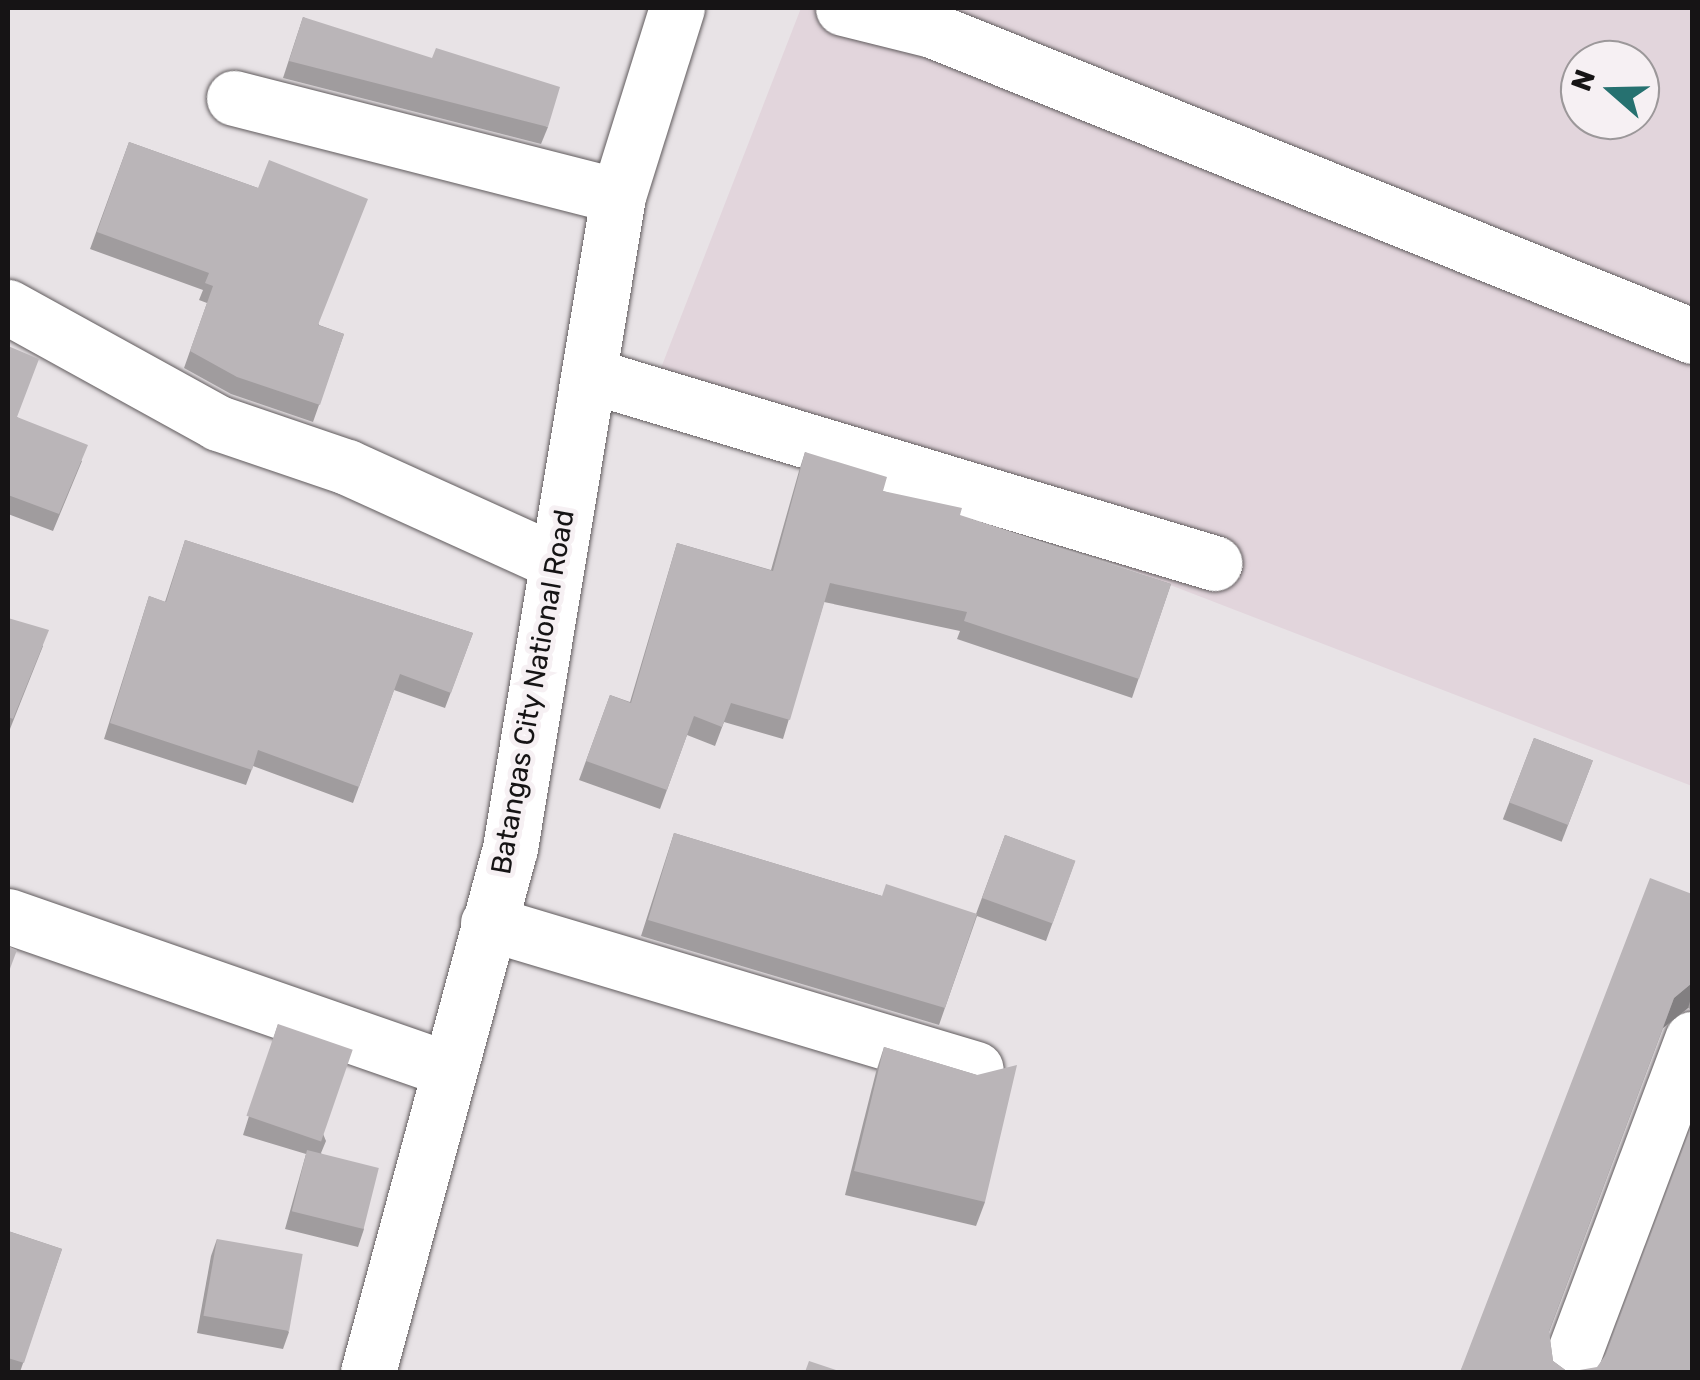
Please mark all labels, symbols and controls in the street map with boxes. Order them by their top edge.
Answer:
north arrow [1560,40,1660,140]
text: N [1564,65,1602,95]
street label: Batangas City National Road [484,507,582,877]

